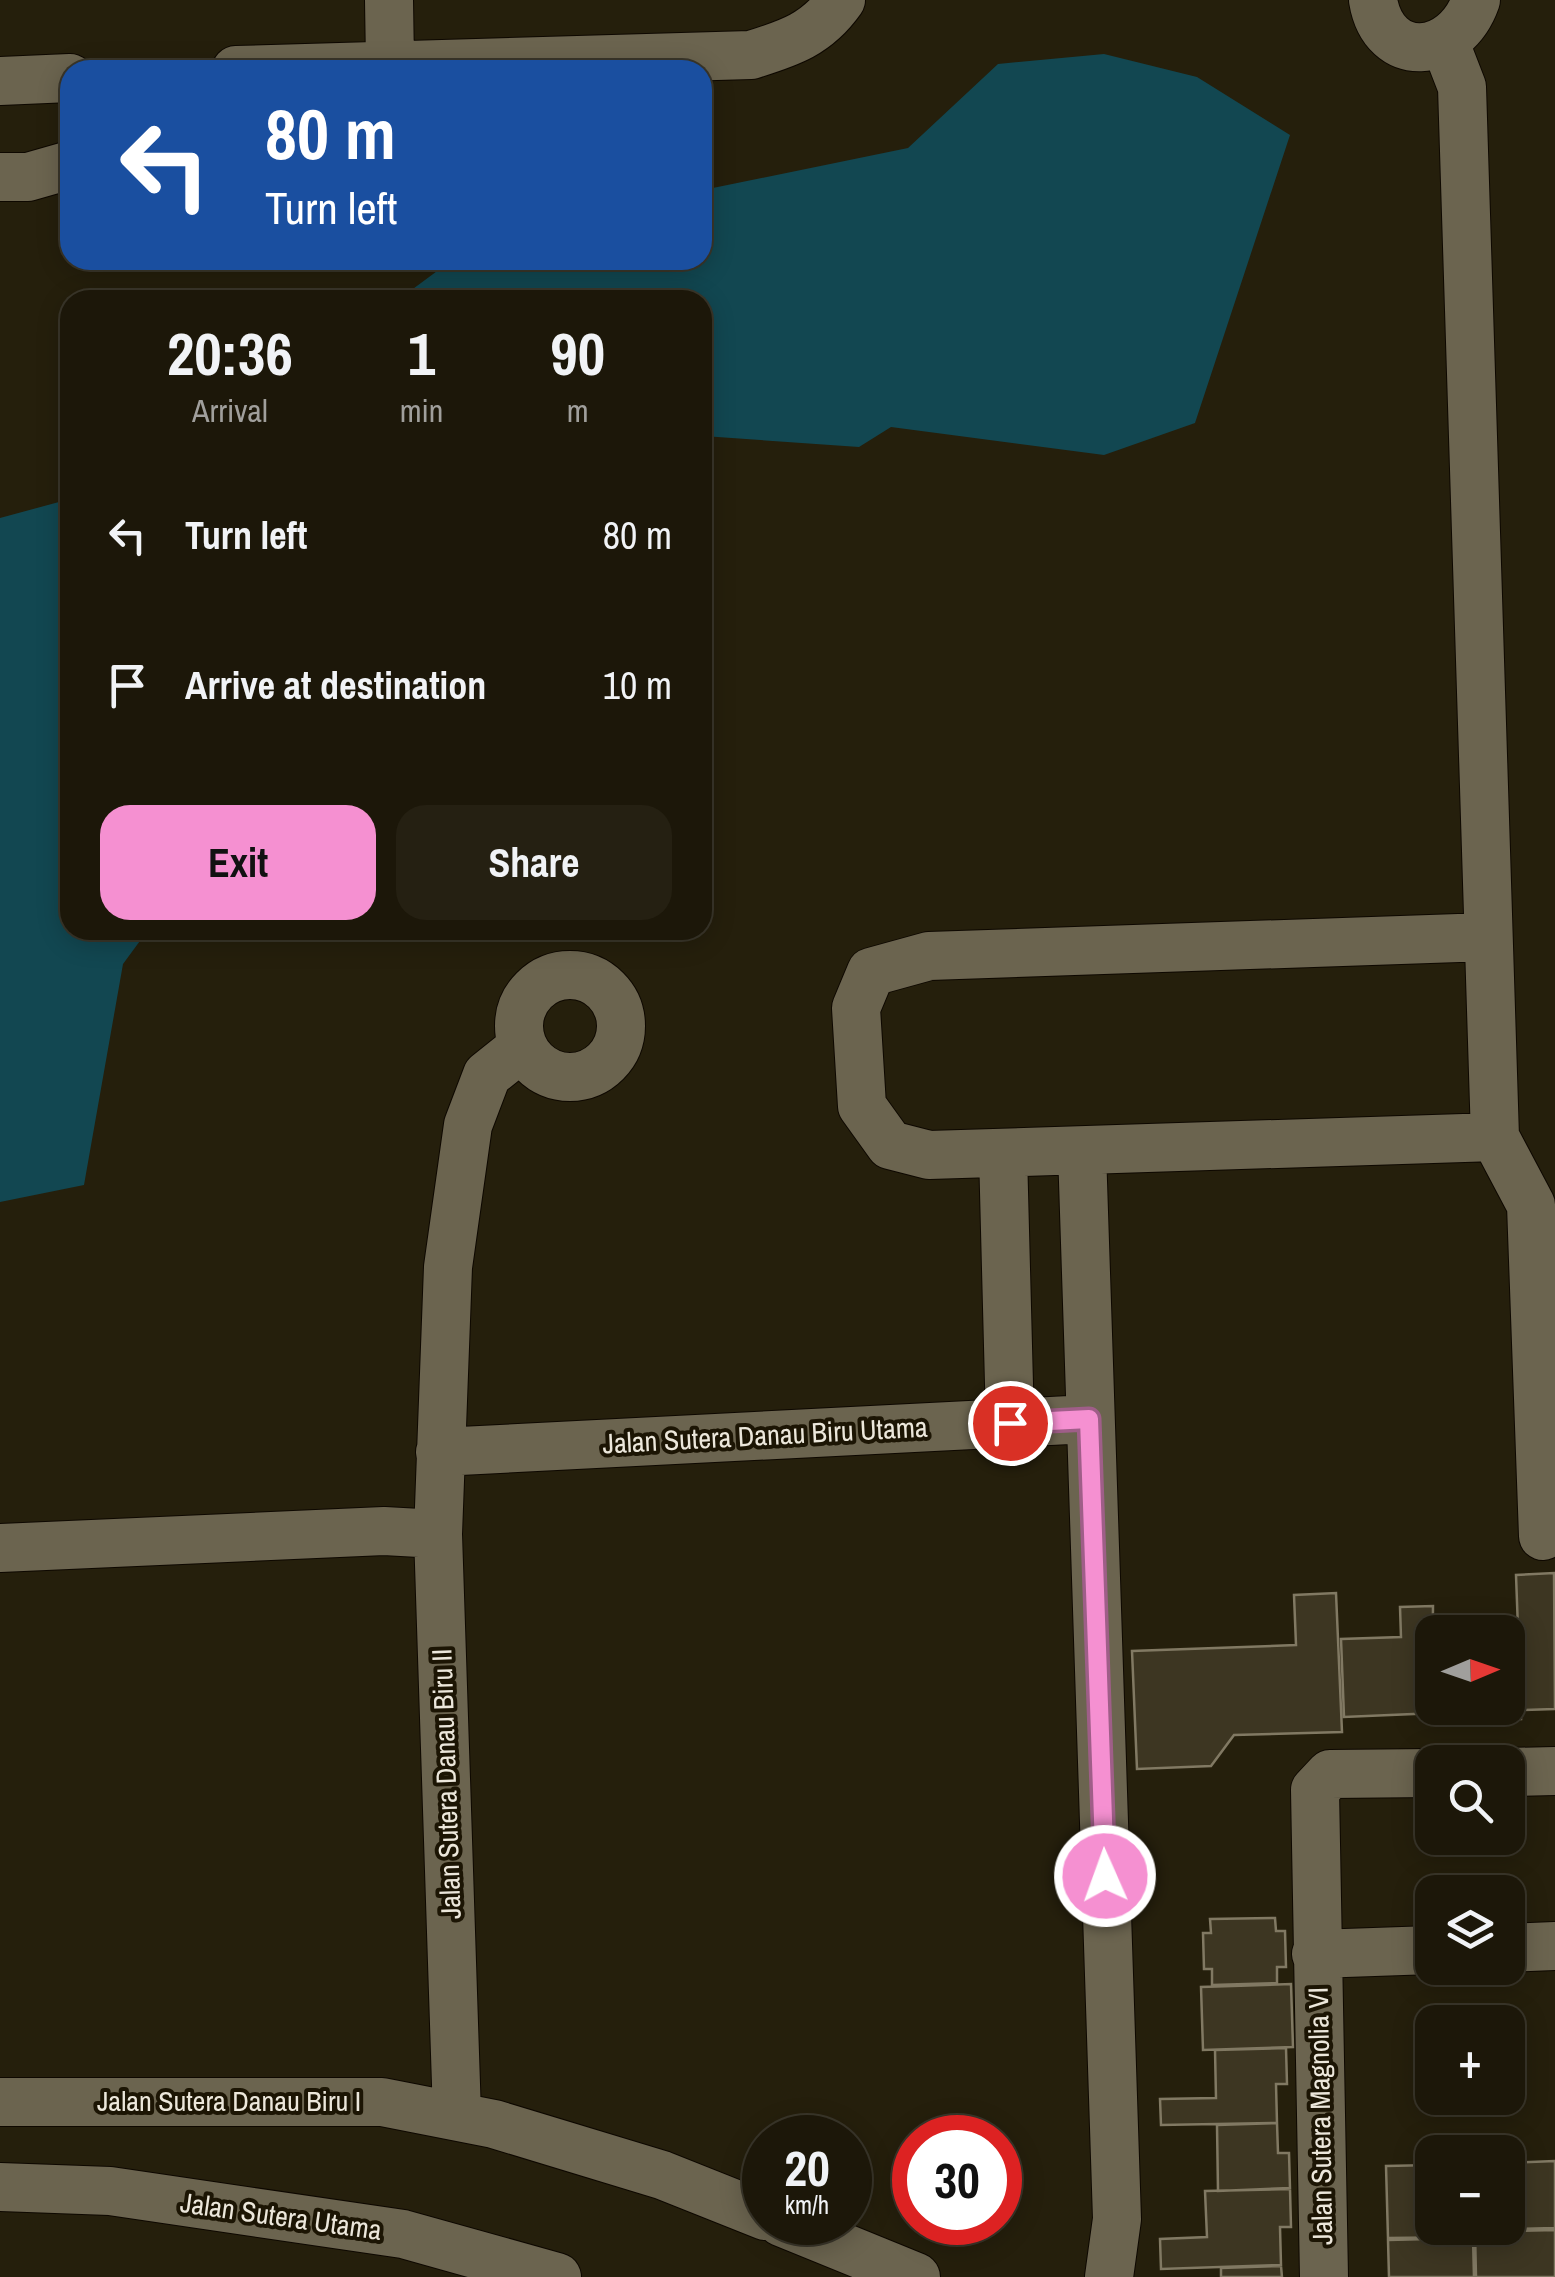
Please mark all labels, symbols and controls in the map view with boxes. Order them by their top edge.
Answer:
text: 80 m [265,87,396,181]
icon: left [100,100,230,230]
text: Turn left [265,177,397,238]
text: 20:36 [167,313,293,394]
text: 1 [408,313,435,394]
text: 90 [550,313,605,394]
text: Arrival [192,389,268,432]
text: min [400,389,443,432]
text: m [567,389,589,432]
icon: left [100,508,155,563]
text: Turn left [185,510,307,561]
text: 80 m [603,510,672,561]
icon: arrive [100,658,155,713]
text: Arrive at destination [185,660,486,711]
text: 10 m [603,660,672,711]
button: Exit [100,805,376,920]
button: Share [396,805,672,920]
pin [968,1381,1053,1466]
icon: arrive [983,1396,1038,1451]
street label: Jalan Sutera Danau Biru Utama [602,1407,929,1462]
north arrow [1415,1615,1525,1725]
map controls [1415,1615,1525,2245]
street label: Jalan Sutera Danau Biru II [422,1648,470,1920]
button: search [1415,1745,1525,1855]
position arrow [1053,1824,1157,1928]
button: layers [1415,1875,1525,1985]
street label: Jalan Sutera Magnolia VI [1299,1987,1341,2245]
button: + [1415,2005,1525,2115]
street label: Jalan Sutera Danau Biru I [97,2082,361,2120]
speed limit sign: 30 [892,2115,1022,2245]
text: 20 [784,2134,830,2202]
button: − [1415,2135,1525,2245]
street label: Jalan Sutera Utama [178,2183,384,2249]
text: km/h [785,2188,829,2222]

